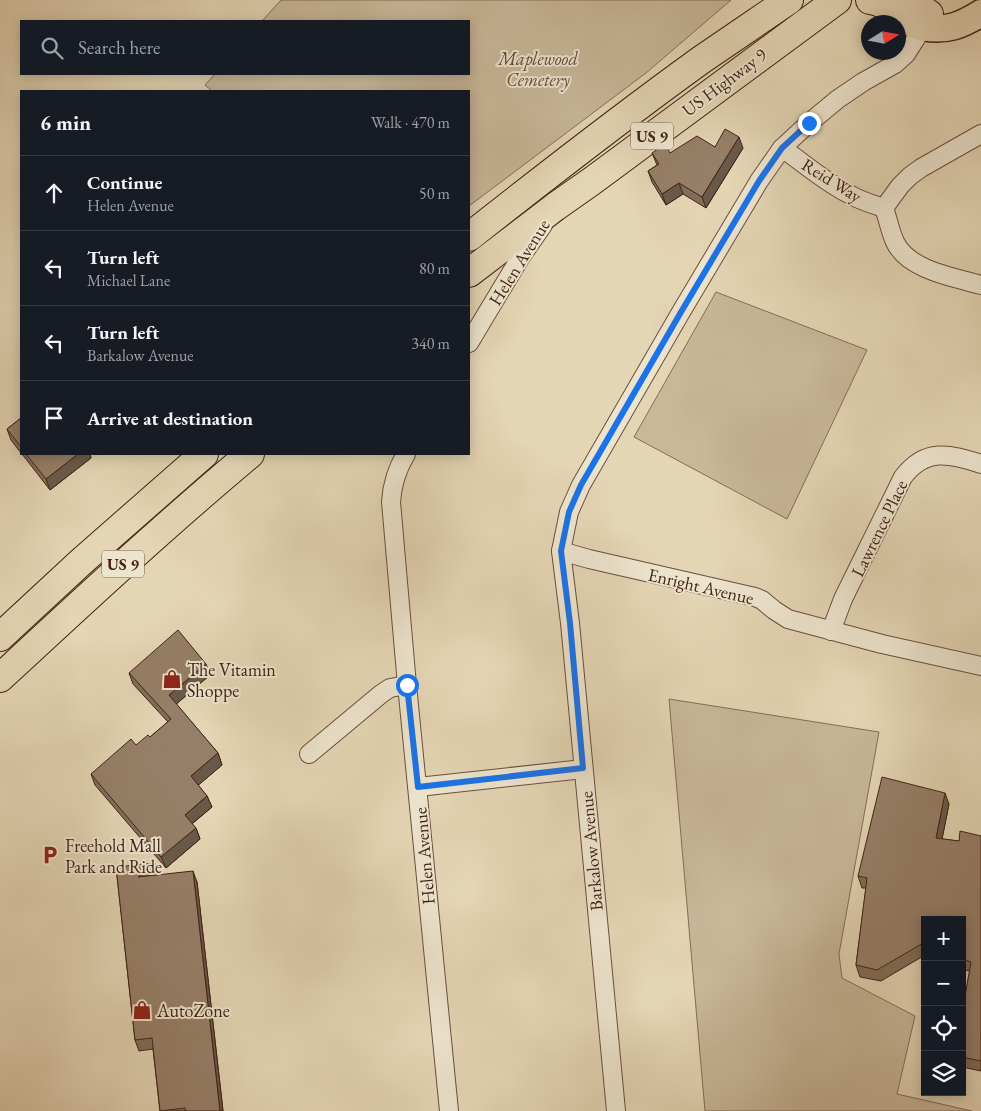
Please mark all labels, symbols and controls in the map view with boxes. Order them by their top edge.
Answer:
north arrow [861,15,906,60]
search box [20,20,470,75]
icon: search [38,34,66,62]
text: Search here [78,35,160,60]
street label: US Highway 9 [677,42,771,121]
park label: Maplewood Cemetery [497,47,578,92]
text: 6 min [40,109,91,136]
text: Walk · 470 m [371,112,450,133]
route end [798,112,821,135]
road number: US 9 [631,122,673,150]
street label: Reid Way [798,153,866,207]
text: Continue [87,170,162,195]
icon: ahead [40,179,68,207]
text: 50 m [419,183,450,204]
text: Helen Avenue [87,195,174,216]
street label: Helen Avenue [483,214,555,310]
text: Turn left [87,245,159,270]
icon: left [40,254,68,282]
text: 80 m [419,258,450,279]
text: Michael Lane [87,270,170,291]
text: Turn left [87,320,159,345]
icon: left [40,329,68,357]
text: 340 m [411,333,450,354]
text: Barkalow Avenue [87,345,194,366]
icon: arrive [40,404,68,432]
text: Arrive at destination [87,406,253,431]
street label: Lawrence Place [846,476,912,580]
road number: US 9 [102,550,144,578]
street label: Enright Avenue [646,563,756,609]
place label: The Vitamin Shoppe [187,658,276,702]
shop icon: The Vitamin Shoppe [161,668,183,690]
route start [396,674,419,697]
street label: Barkalow Avenue [574,790,608,912]
street label: Helen Avenue [408,806,440,906]
place label: Freehold Mall Park and Ride [65,834,162,878]
parking icon: Freehold Mall Park and Ride [39,844,61,866]
map controls [921,916,966,1096]
button: + [921,916,966,961]
button: − [921,961,966,1006]
shop icon: AutoZone [131,999,153,1021]
place label: AutoZone [156,999,230,1022]
button: locate [921,1006,966,1051]
button: layers [921,1051,966,1096]

